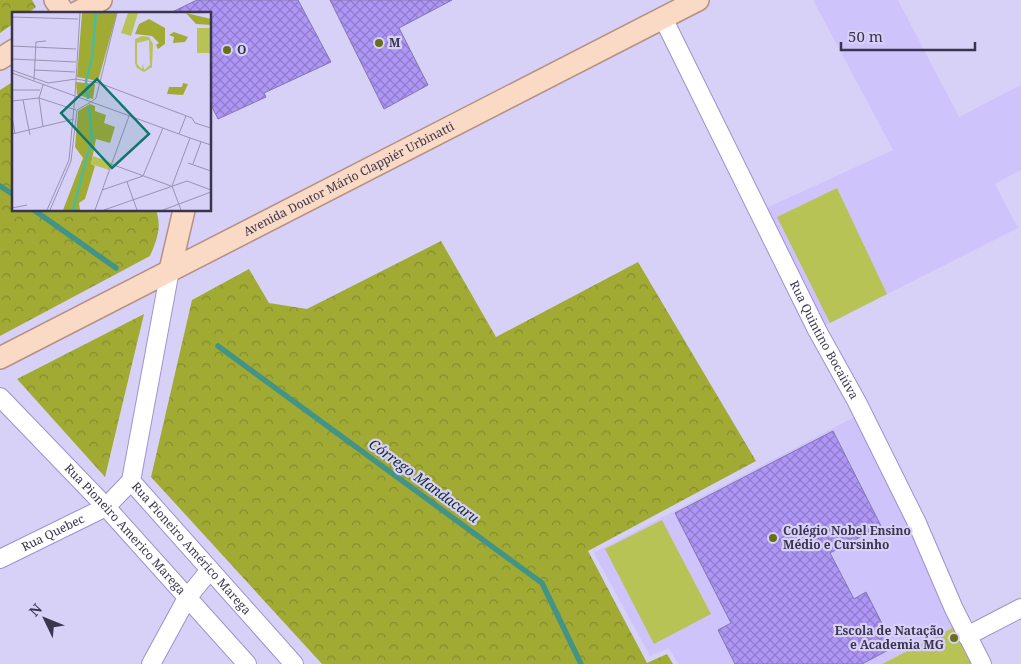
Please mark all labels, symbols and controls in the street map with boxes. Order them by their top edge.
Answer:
inset map [12,12,211,211]
scale bar [841,20,975,52]
text: 50 m [848,26,883,46]
place label: M [389,34,401,51]
marker: M [373,37,385,49]
place label: O [237,41,246,58]
marker: O [221,44,233,56]
street label: Avenida Doutor Mário Clappiér Urbinatti [240,117,457,240]
street label: Rua Quintino Bocaiúva [786,278,863,402]
water label: Córrego Mandacaru [365,434,484,527]
street label: Rua Pioneiro Americo Marega [61,460,190,598]
street label: Rua Pioneiro Américo Marega [128,478,255,618]
street label: Rua Quebec [18,510,87,555]
place label: Colégio Nobel Ensino Médio e Cursinho [783,522,911,553]
marker: Colégio Nobel Ensino Médio e Cursinho [767,532,779,544]
north arrow [20,594,70,644]
text: N [24,599,46,620]
place label: Escola de Natação e Academia MG [835,622,944,653]
marker: Escola de Natação e Academia MG [948,632,960,644]

